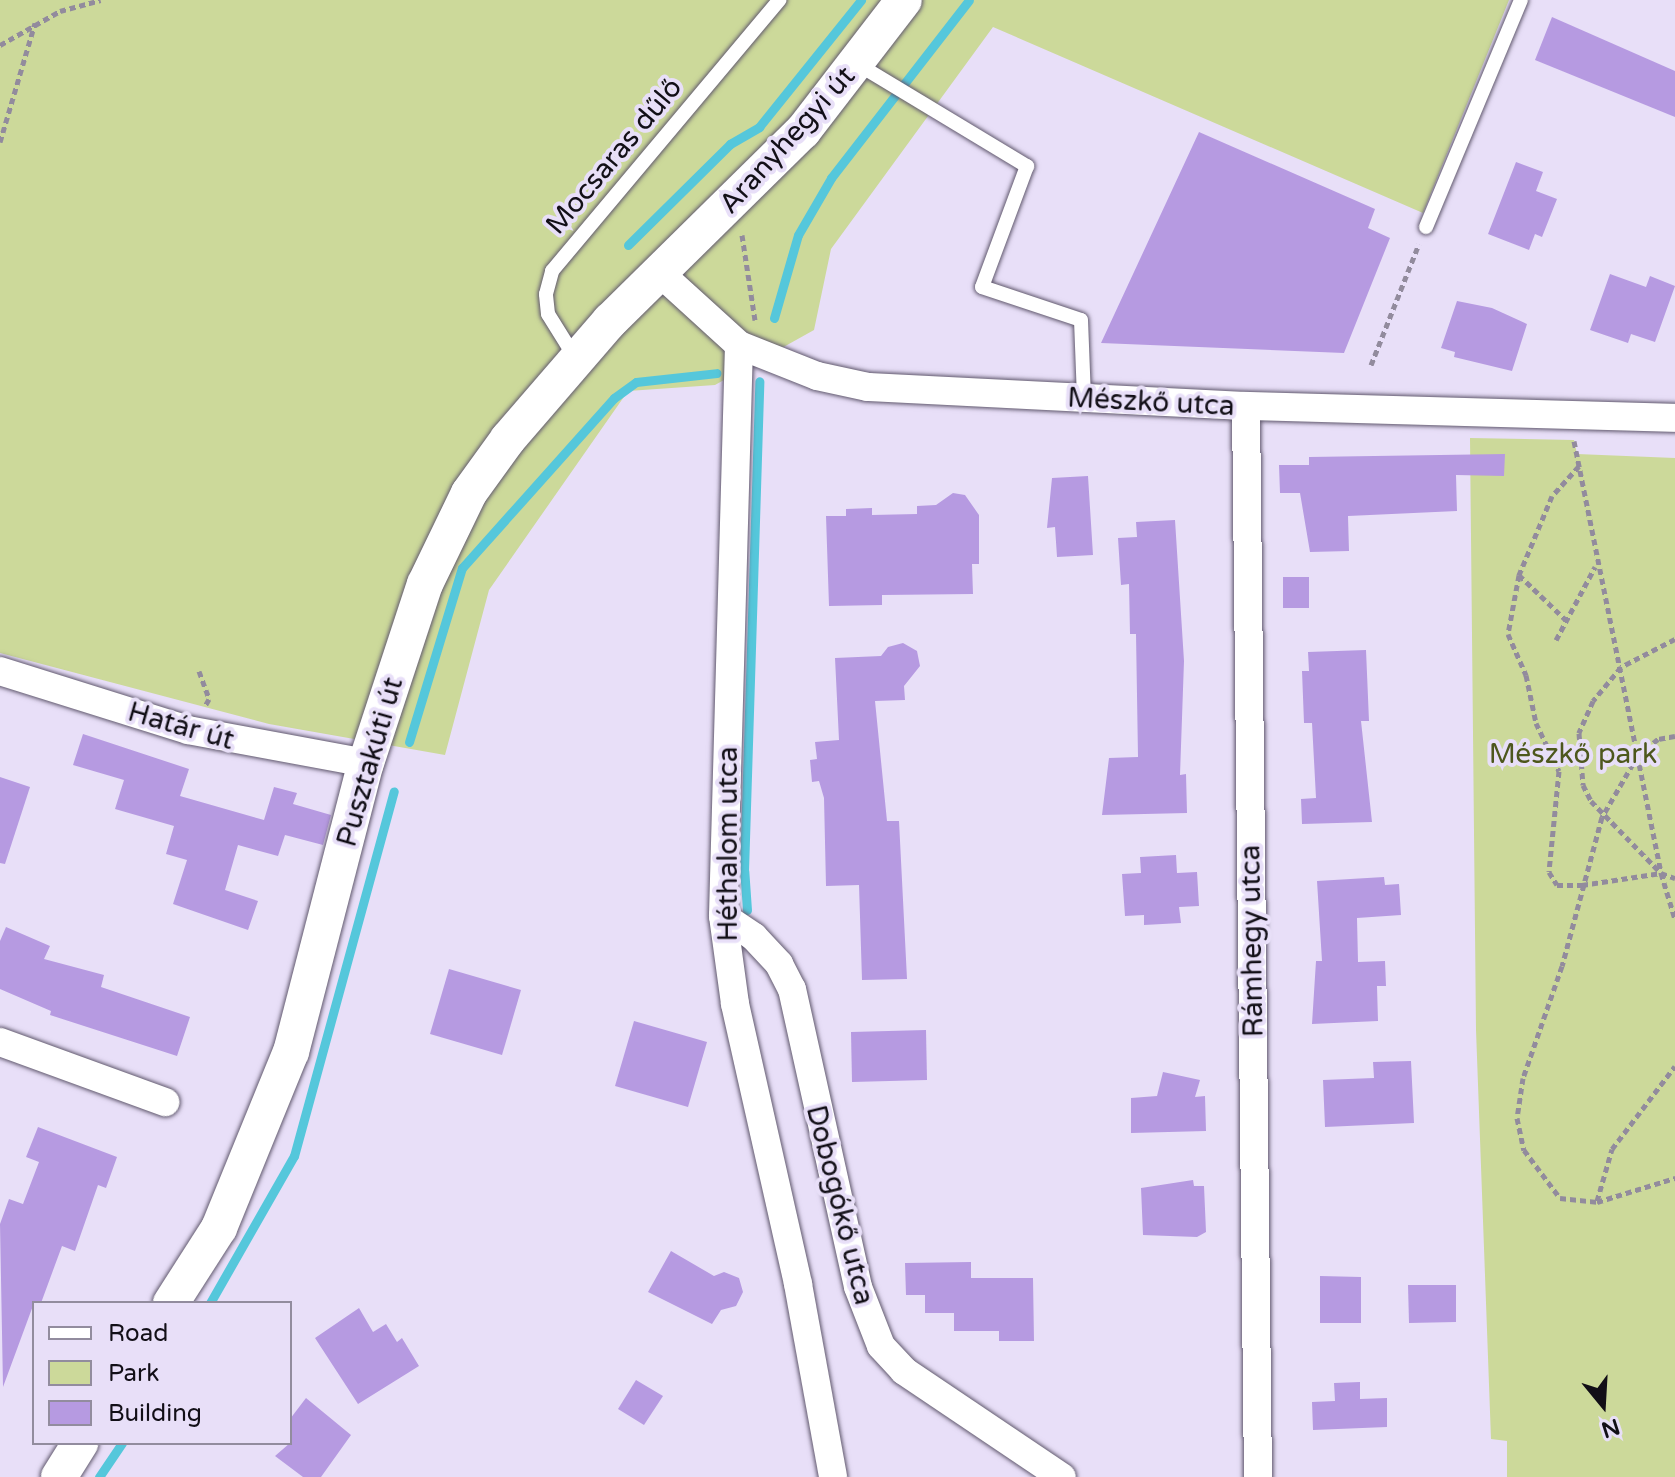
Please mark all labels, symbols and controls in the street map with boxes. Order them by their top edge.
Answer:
street label: Aranyhegyi út [712,59,862,221]
street label: Mocsaras dűlő [539,71,689,241]
street label: Mészkő utca [1067,381,1235,423]
street label: Pusztakúti út [330,674,410,850]
street label: Határ út [124,695,238,757]
park label: Mészkő park [1489,737,1657,771]
street label: Héthalom utca [711,746,745,942]
street label: Rámhegy utca [1234,844,1270,1038]
street label: Dobogókő utca [799,1102,881,1308]
legend [32,1301,292,1445]
text: Road [108,1319,168,1348]
text: Park [108,1359,159,1388]
north arrow [1563,1365,1643,1445]
text: Building [108,1399,202,1428]
text: N [1598,1413,1623,1443]

